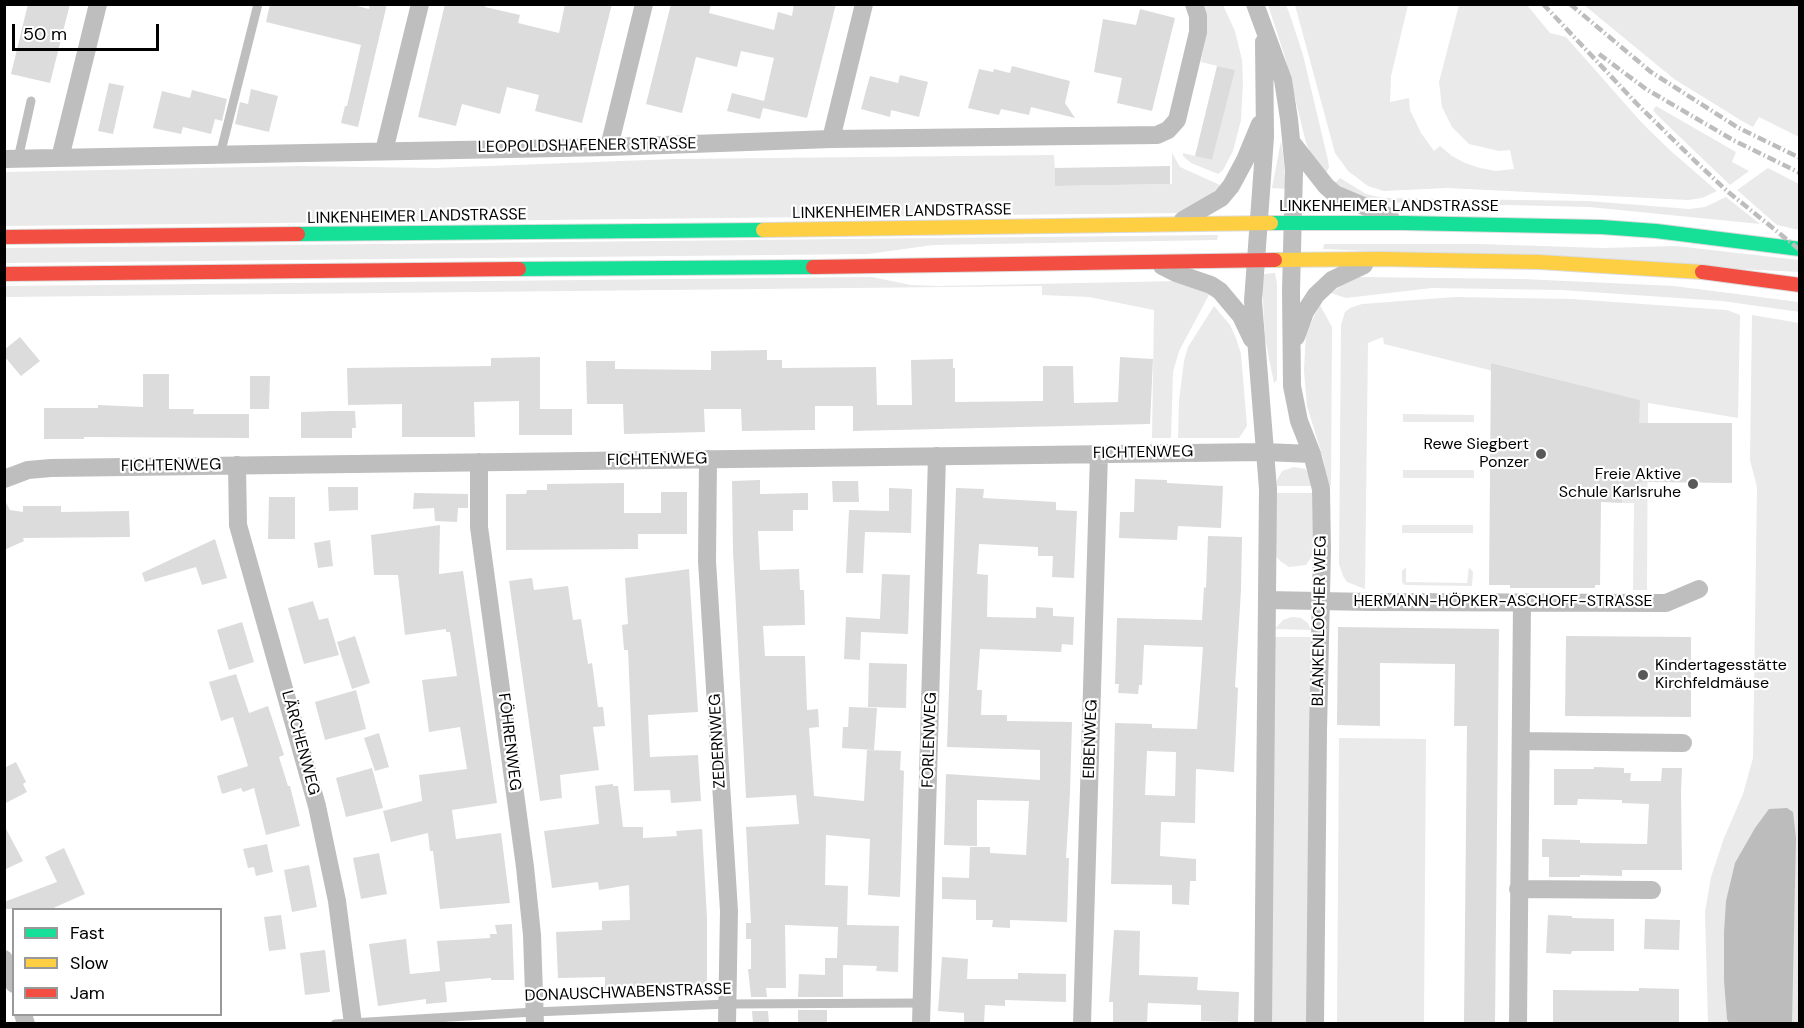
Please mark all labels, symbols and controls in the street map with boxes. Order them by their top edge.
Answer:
scale bar [15,12,162,50]
text: 50 m [23,22,67,46]
street label: LEOPOLDSHAFENER STRASSE [477,134,697,158]
street label: LINKENHEIMER LANDSTRASSE [1279,197,1499,217]
street label: LINKENHEIMER LANDSTRASSE [792,200,1012,224]
street label: LINKENHEIMER LANDSTRASSE [307,205,527,229]
place label: Rewe Siegbert Ponzer [1424,435,1529,473]
street label: FICHTENWEG [1093,443,1193,463]
marker: Rewe Siegbert Ponzer [1534,447,1548,461]
street label: FICHTENWEG [607,450,707,470]
street label: FICHTENWEG [121,456,221,476]
place label: Freie Aktive Schule Karlsruhe [1559,465,1681,503]
marker: Freie Aktive Schule Karlsruhe [1686,477,1700,491]
street label: BLANKENLOCHER WEG [1309,535,1331,707]
street label: HERMANN-HÖPKER-ASCHOFF-STRASSE [1353,592,1653,612]
place label: Kindertagesstätte Kirchfeldmäuse [1655,656,1787,694]
marker: Kindertagesstätte Kirchfeldmäuse [1636,668,1650,682]
street label: LÄRCHENWEG [277,689,323,797]
street label: FÖHRENWEG [493,692,525,792]
street label: FORLENWEG [919,692,941,788]
street label: ZEDERNWEG [706,693,730,789]
street label: EIBENWEG [1080,699,1102,779]
legend [12,908,222,1016]
text: Fast [70,921,105,945]
text: Slow [70,951,109,975]
street label: DONAUSCHWABENSTRASSE [524,980,732,1006]
text: Jam [70,981,105,1005]

